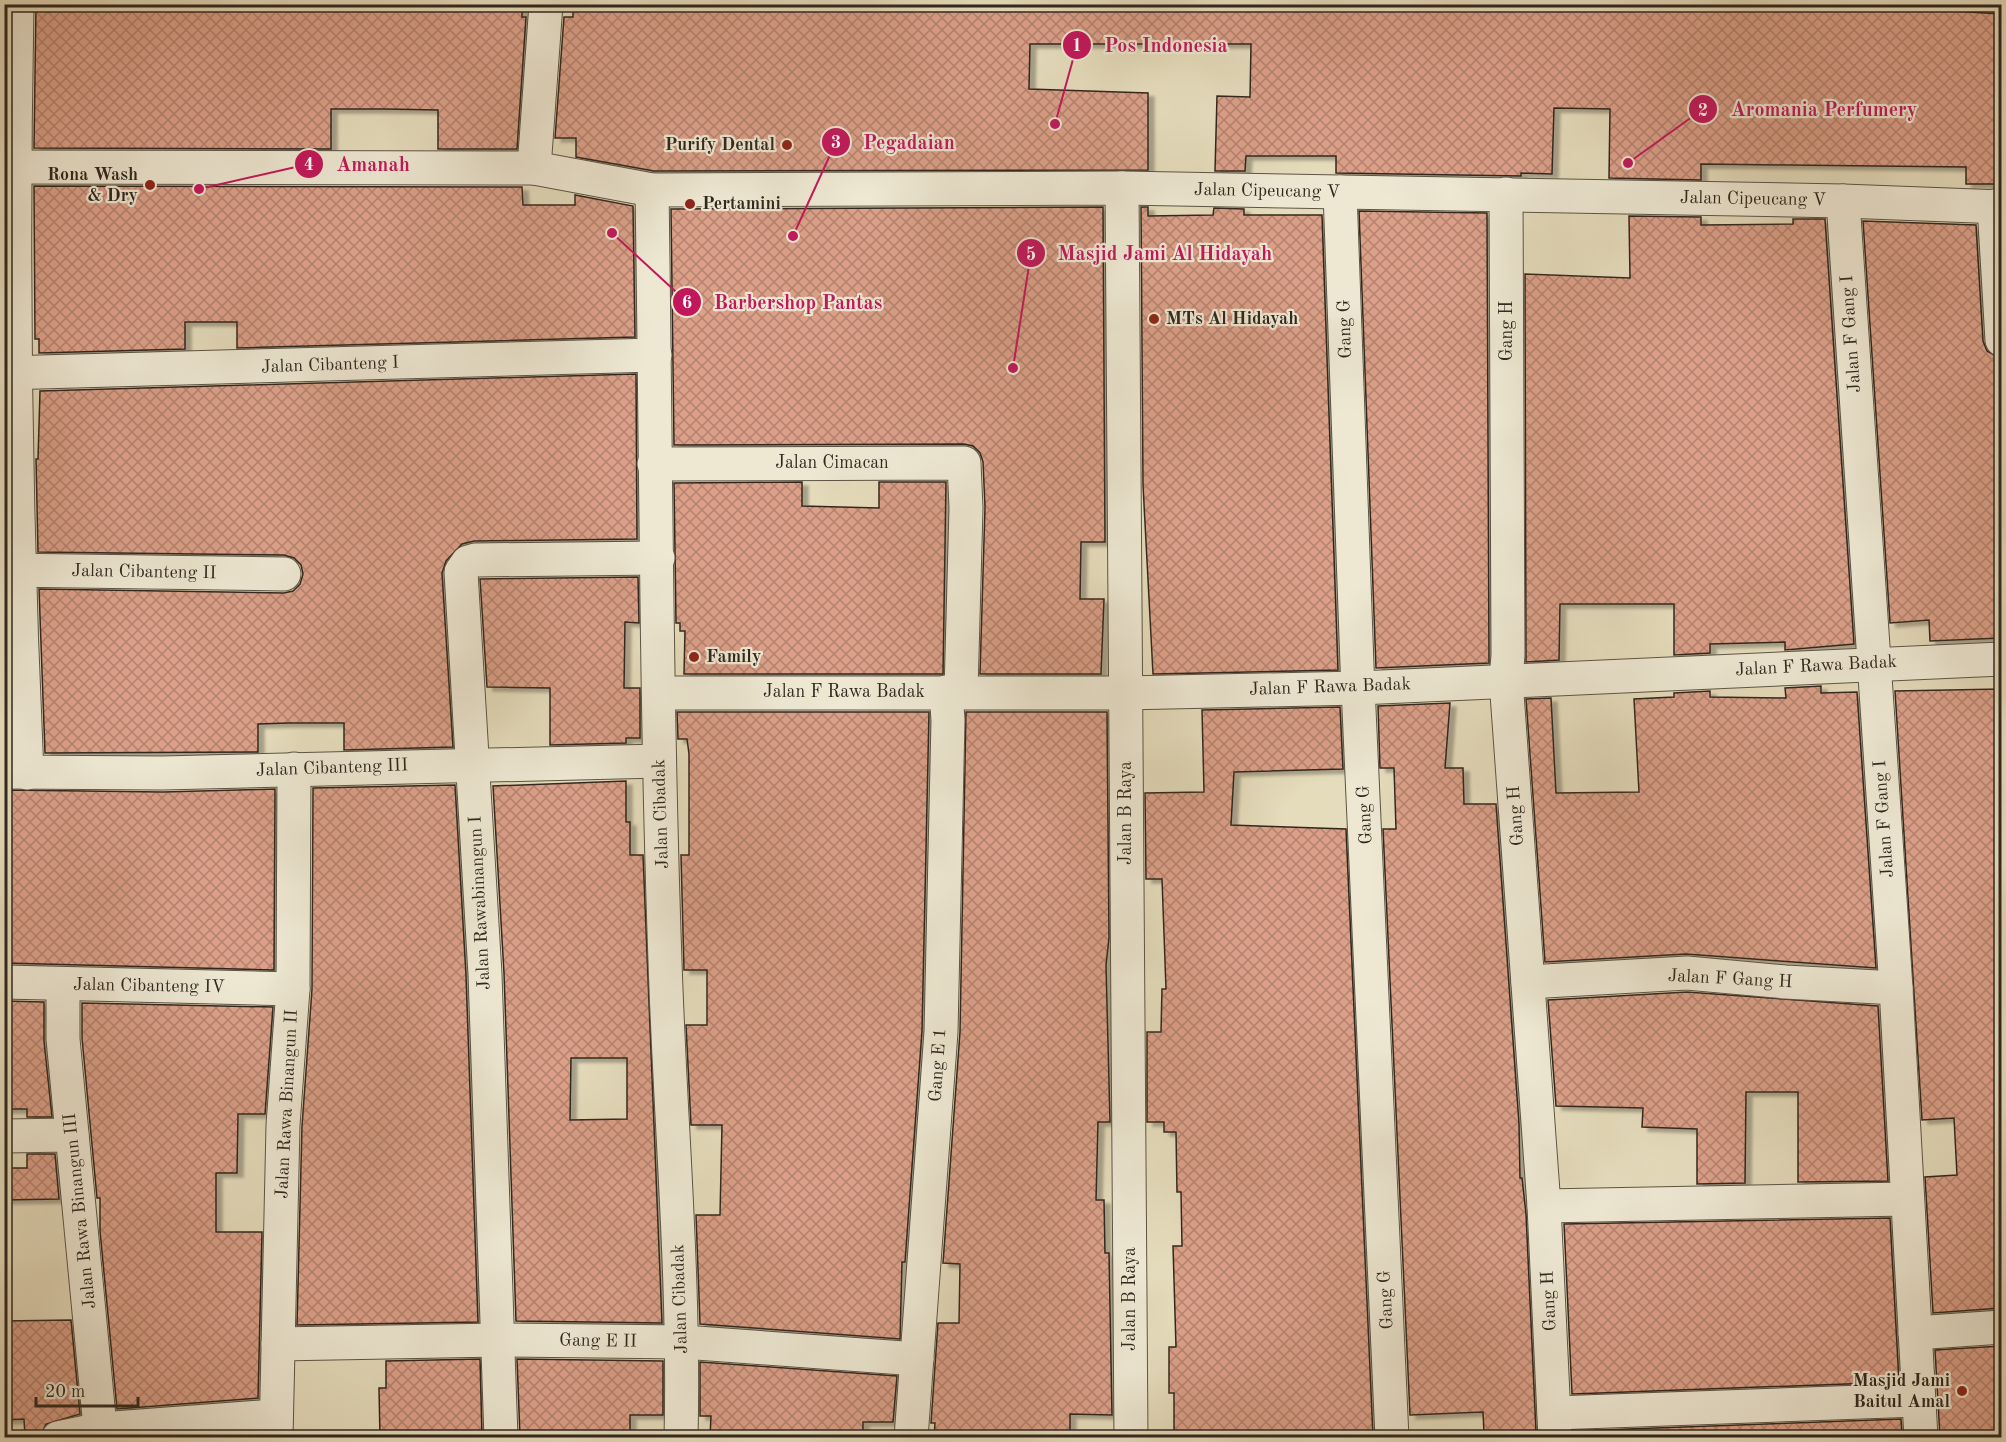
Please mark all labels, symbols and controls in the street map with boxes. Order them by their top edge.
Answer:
callout: Pos Indonesia [1062,26,1239,64]
text: 1 [1072,37,1082,55]
text: Pos Indonesia [1104,37,1228,57]
callout: Aromania Perfumery [1688,90,1929,128]
text: Aromania Perfumery [1731,101,1917,121]
text: 2 [1698,102,1708,120]
callout: Pegadaian [821,123,967,161]
text: 3 [831,134,841,152]
text: Pegadaian [863,134,955,154]
place label: Purify Dental [665,136,775,154]
marker: Purify Dental [780,138,794,152]
callout: Amanah [294,145,422,183]
text: 4 [304,156,314,174]
text: Amanah [336,156,410,176]
place label: Rona Wash & Dry [47,166,138,205]
marker: Rona Wash & Dry [143,178,157,192]
street label: Jalan Cipeucang V [1194,181,1340,201]
street label: Jalan Cipeucang V [1680,189,1826,209]
place label: Pertamini [702,195,781,213]
marker: Pertamini [683,197,697,211]
callout: Masjid Jami Al Hidayah [1016,234,1285,272]
text: Masjid Jami Al Hidayah [1058,245,1272,265]
text: 5 [1026,246,1036,264]
street label: Jalan F Gang I [1838,275,1864,393]
callout: Barbershop Pantas [672,283,895,321]
text: 6 [682,294,692,312]
text: Barbershop Pantas [714,294,882,314]
street label: Gang G [1335,299,1355,359]
street label: Gang H [1498,301,1516,361]
place label: MTs Al Hidayah [1166,310,1298,328]
marker: MTs Al Hidayah [1147,312,1161,326]
street label: Jalan Cibanteng I [261,354,399,376]
street label: Jalan Cimacan [775,454,889,472]
street label: Jalan Cibanteng II [71,562,217,582]
place label: Family [706,648,761,666]
marker: Family [687,650,701,664]
street label: Jalan F Rawa Badak [1735,653,1897,679]
street label: Jalan F Rawa Badak [1249,675,1411,699]
street label: Jalan F Rawa Badak [763,683,925,701]
street label: Jalan Cibanteng III [256,756,408,780]
street label: Jalan Cibadak [650,759,672,869]
street label: Jalan F Gang I [1871,760,1897,878]
street label: Jalan B Raya [1117,761,1135,865]
street label: Gang G [1354,785,1376,845]
street label: Gang H [1505,785,1527,847]
street label: Jalan Rawabinangun I [466,815,494,991]
street label: Jalan F Gang H [1667,967,1793,991]
street label: Jalan Cibanteng IV [73,976,225,996]
street label: Jalan Rawa Binangun II [273,1009,301,1199]
street label: Gang E 1 [926,1027,950,1103]
street label: Jalan Rawa Binangun III [61,1112,99,1310]
street label: Jalan Cibadak [669,1244,691,1354]
street label: Jalan B Raya [1121,1247,1139,1351]
street label: Gang G [1375,1270,1397,1330]
street label: Gang H [1538,1270,1560,1332]
street label: Gang E II [559,1331,637,1351]
scale bar [36,1370,138,1408]
place label: Masjid Jami Baitul Amal [1853,1372,1950,1411]
text: 20 m [45,1383,85,1401]
marker: Masjid Jami Baitul Amal [1955,1384,1969,1398]

